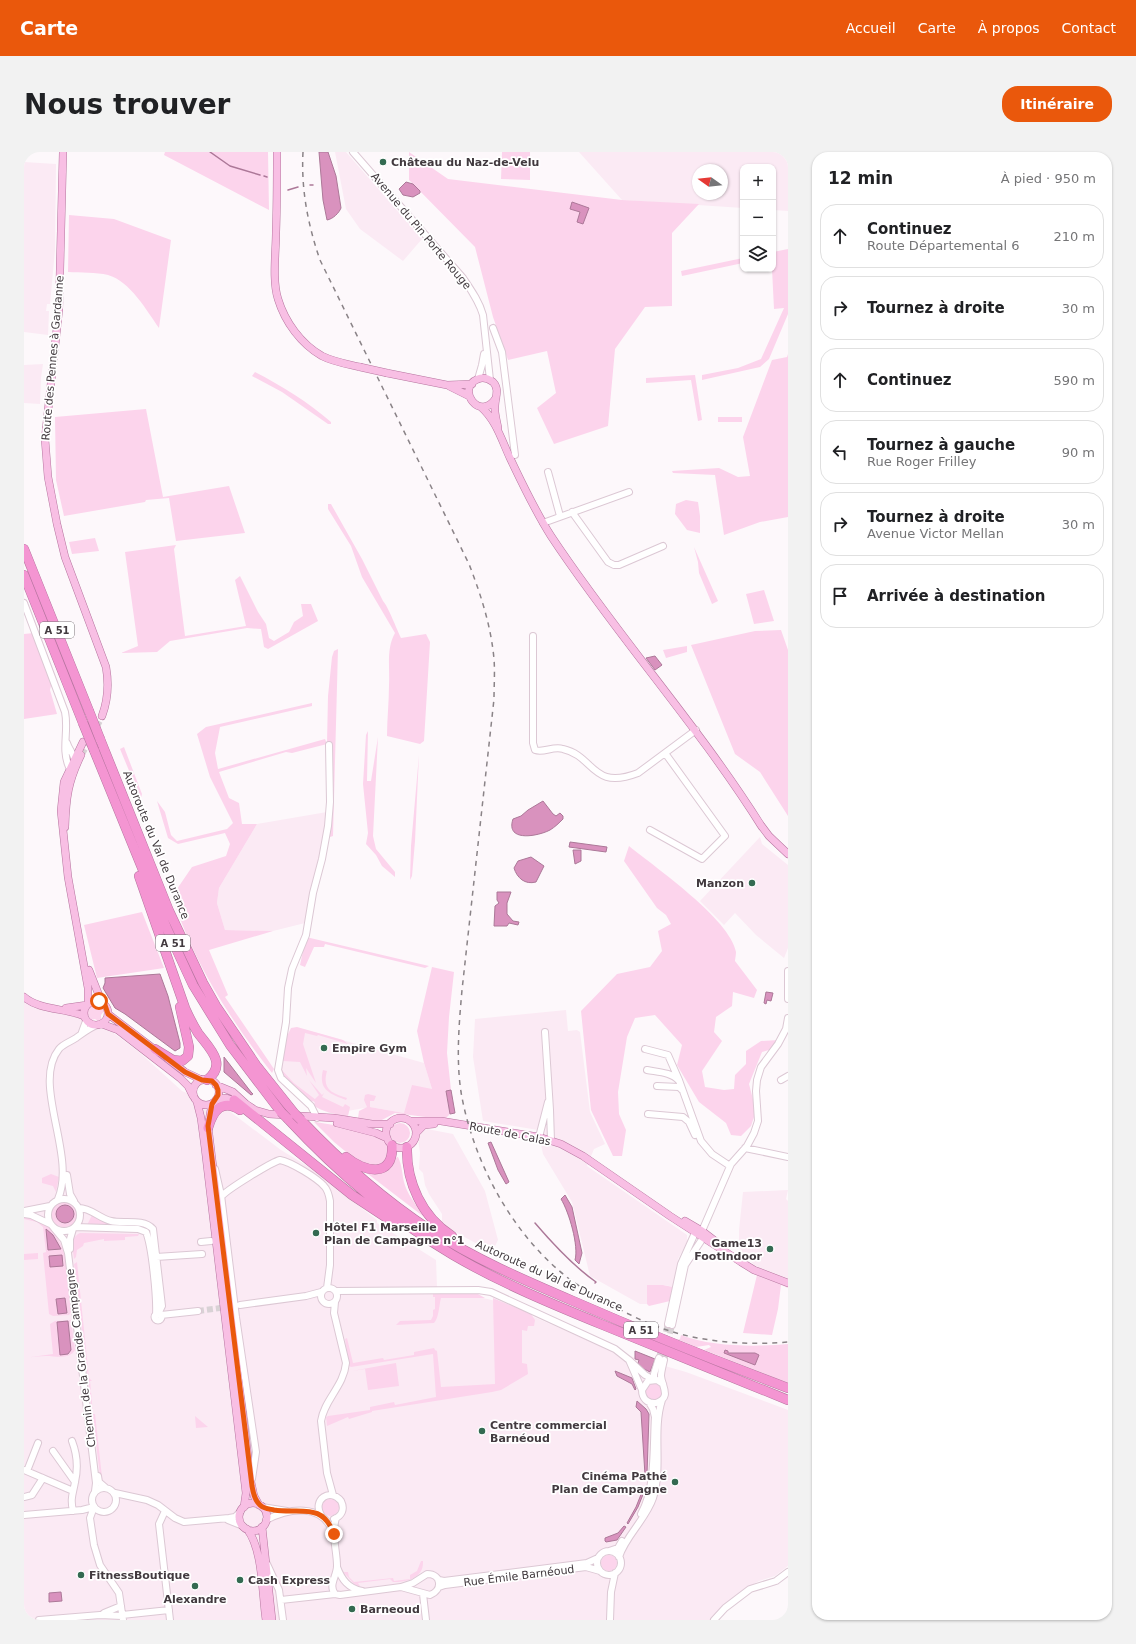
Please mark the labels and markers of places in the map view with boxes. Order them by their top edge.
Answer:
place label: Château du Naz-de-Velu [391,156,539,169]
marker: Château du Naz-de-Velu [378,157,388,167]
place label: Manzon [696,877,744,890]
marker: Manzon [747,878,757,888]
place label: Empire Gym [332,1042,407,1055]
marker: Empire Gym [319,1043,329,1053]
place label: Hôtel F1 Marseille Plan de Campagne n°1 [324,1221,464,1247]
marker: Hôtel F1 Marseille Plan de Campagne n°1 [311,1228,321,1238]
place label: Game13 FootIndoor [694,1237,763,1263]
marker: Game13 FootIndoor [765,1244,775,1254]
place label: Centre commercial Barnéoud [490,1419,607,1445]
marker: Centre commercial Barnéoud [477,1426,487,1436]
place label: Cinéma Pathé Plan de Campagne [552,1470,667,1496]
marker: Cinéma Pathé Plan de Campagne [670,1477,680,1487]
place label: FitnessBoutique [89,1569,190,1582]
marker: FitnessBoutique [76,1570,86,1580]
place label: Cash Express [248,1574,331,1587]
marker: Cash Express [235,1575,245,1585]
marker: Alexandre [190,1581,200,1591]
place label: Alexandre [164,1593,226,1606]
place label: Barneoud [360,1603,420,1616]
marker: Barneoud [347,1604,357,1614]

